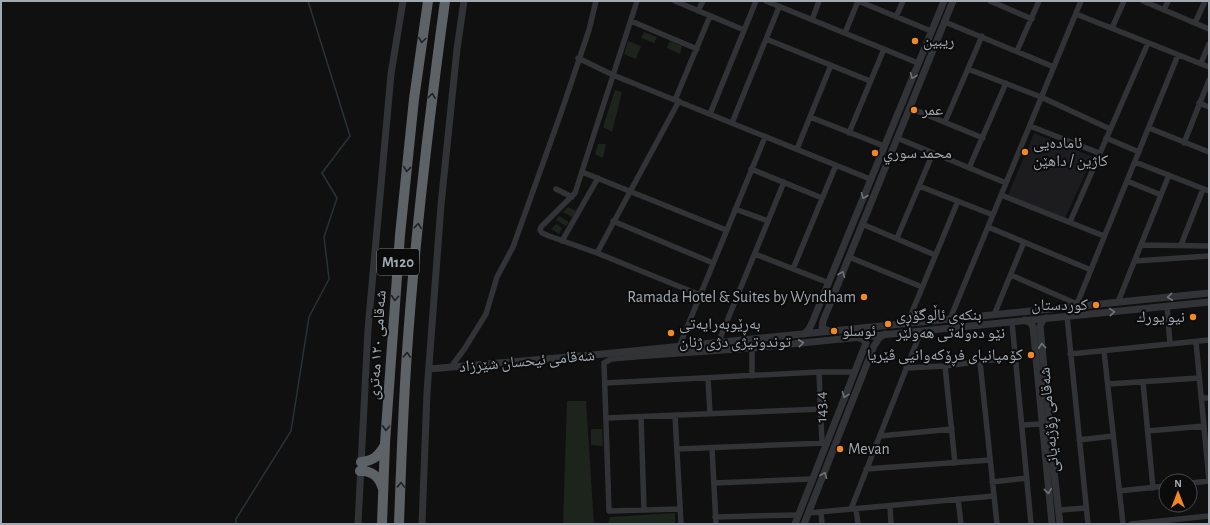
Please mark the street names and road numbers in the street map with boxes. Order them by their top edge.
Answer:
road number: M120 [377,249,419,275]
street label: شەقامی ١٢٠ مەتری [365,290,391,401]
street label: شەقامی ئیحسان شێرزاد [458,347,596,377]
street label: شەقامی ڕۆژبەیانی [1036,366,1066,473]
street label: 143.4 [812,391,830,423]

